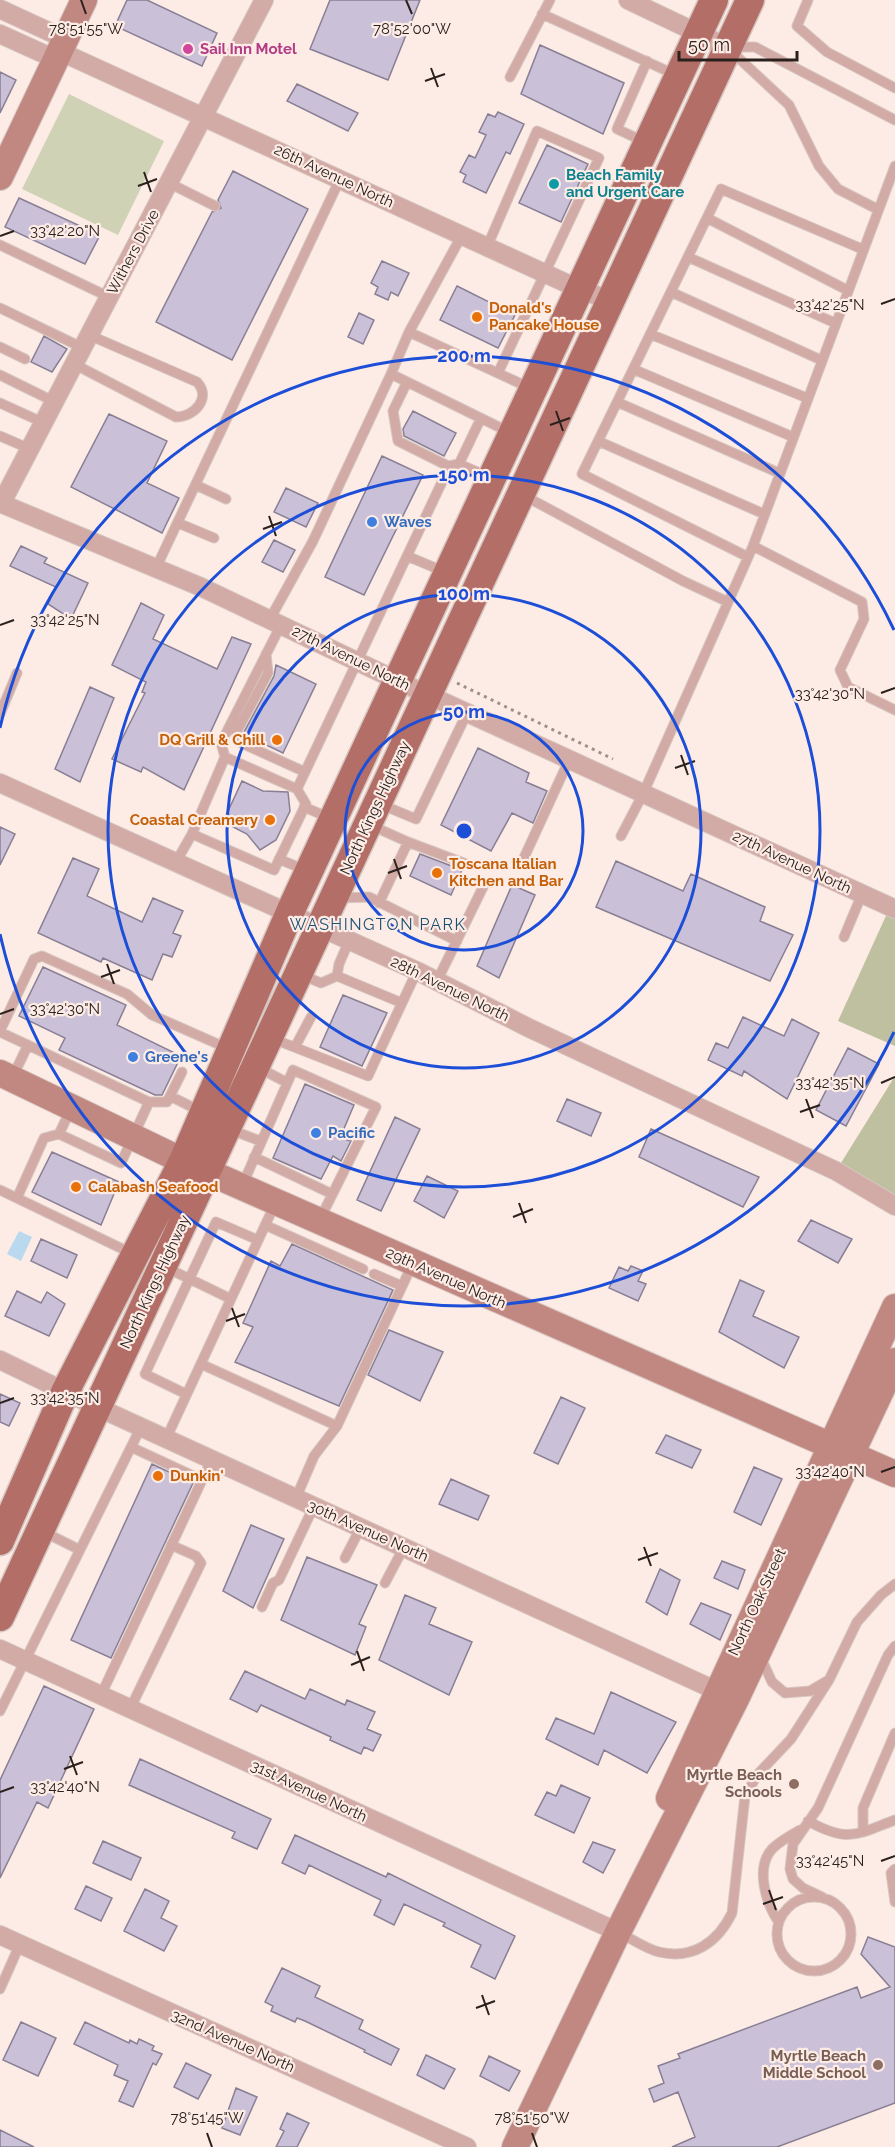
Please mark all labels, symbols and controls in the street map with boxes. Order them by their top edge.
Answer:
text: 78°51'55"W [49,20,123,38]
text: 78°52'00"W [373,20,451,38]
scale bar [679,24,798,62]
text: 50 m [688,34,730,55]
place label: Sail Inn Motel [200,40,297,58]
marker: Sail Inn Motel [181,42,195,56]
street label: 26th Avenue North [271,140,397,212]
place label: Beach Family and Urgent Care [566,166,684,201]
marker: Beach Family and Urgent Care [547,177,561,191]
street label: Withers Drive [103,206,163,298]
text: 33°42'20"N [30,222,100,240]
text: 33°42'25"N [795,296,865,314]
place label: Donald's Pancake House [489,299,599,334]
marker: Donald's Pancake House [470,310,484,324]
text: 200 m [437,345,491,366]
text: 150 m [439,464,490,485]
place label: Waves [384,513,432,531]
marker: Waves [365,515,379,529]
text: 100 m [438,583,490,604]
text: 33°42'25"N [30,611,100,629]
street label: 27th Avenue North [289,622,413,694]
text: 33°42'30"N [795,685,865,703]
text: 50 m [443,701,485,722]
place label: DQ Grill & Chill [159,731,265,749]
marker: DQ Grill & Chill [270,733,284,747]
street label: North Kings Highway [336,738,414,878]
place label: Coastal Creamery [130,811,259,829]
marker: Coastal Creamery [263,813,277,827]
centre of rings [454,821,474,841]
street label: 27th Avenue North [730,827,854,897]
place label: Toscana Italian Kitchen and Bar [449,855,563,890]
marker: Toscana Italian Kitchen and Bar [430,866,444,880]
district label: WASHINGTON PARK [290,915,466,934]
street label: 28th Avenue North [388,952,512,1026]
text: 33°42'30"N [30,1000,100,1018]
place label: Greene's [145,1048,208,1066]
marker: Greene's [126,1050,140,1064]
text: 33°42'35"N [795,1074,865,1092]
place label: Pacific [328,1124,376,1142]
marker: Pacific [309,1126,323,1140]
place label: Calabash Seafood [88,1178,219,1196]
marker: Calabash Seafood [69,1180,83,1194]
street label: North Kings Highway [116,1212,194,1352]
street label: 29th Avenue North [383,1243,509,1313]
text: 33°42'35"N [30,1389,100,1407]
text: 33°42'40"N [795,1463,865,1481]
place label: Dunkin' [170,1467,224,1485]
marker: Dunkin' [151,1469,165,1483]
street label: 30th Avenue North [305,1496,431,1566]
street label: North Oak Street [724,1546,790,1658]
street label: 31st Avenue North [248,1756,370,1826]
place label: Myrtle Beach Schools [687,1766,782,1801]
marker: Myrtle Beach Schools [787,1777,801,1791]
text: 33°42'40"N [30,1778,100,1796]
text: 33°42'45"N [796,1852,864,1870]
street label: 32nd Avenue North [169,2006,297,2076]
place label: Myrtle Beach Middle School [763,2047,866,2082]
marker: Myrtle Beach Middle School [871,2058,885,2072]
text: 78°51'45"W [170,2109,244,2127]
text: 78°51'50"W [495,2109,570,2127]

